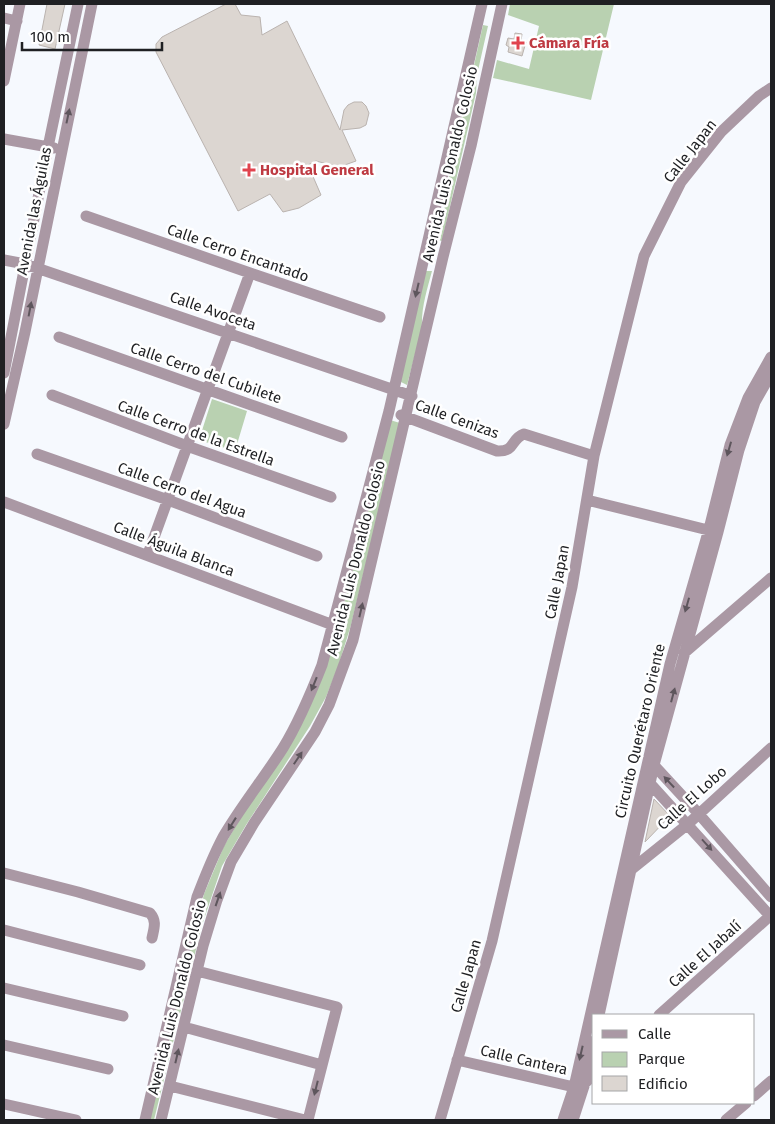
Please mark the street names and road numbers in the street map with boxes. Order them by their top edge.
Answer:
street label: Avenida Luis Donaldo Colosio [419,64,481,264]
street label: Calle Japan [660,116,720,186]
street label: Avenida las Águilas [13,145,55,277]
street label: Calle Cerro Encantado [165,220,311,286]
street label: Calle Avoceta [167,288,259,334]
street label: Calle Cerro del Cubilete [128,339,284,407]
street label: Calle Cerro de la Estrella [115,396,277,470]
street label: Calle Cenizas [413,396,501,442]
street label: Calle Cerro del Agua [115,458,249,522]
street label: Avenida Luis Donaldo Colosio [323,459,389,657]
street label: Calle Águila Blanca [111,518,237,580]
street label: Calle Japan [541,543,573,621]
street label: Circuito Querétaro Oriente [611,642,669,820]
street label: Calle El Lobo [654,762,730,834]
street label: Avenida Luis Donaldo Colosio [144,898,210,1096]
street label: Calle El Jabalí [665,917,745,991]
street label: Calle Japan [447,937,485,1015]
street label: Calle Cantera [479,1041,569,1079]

